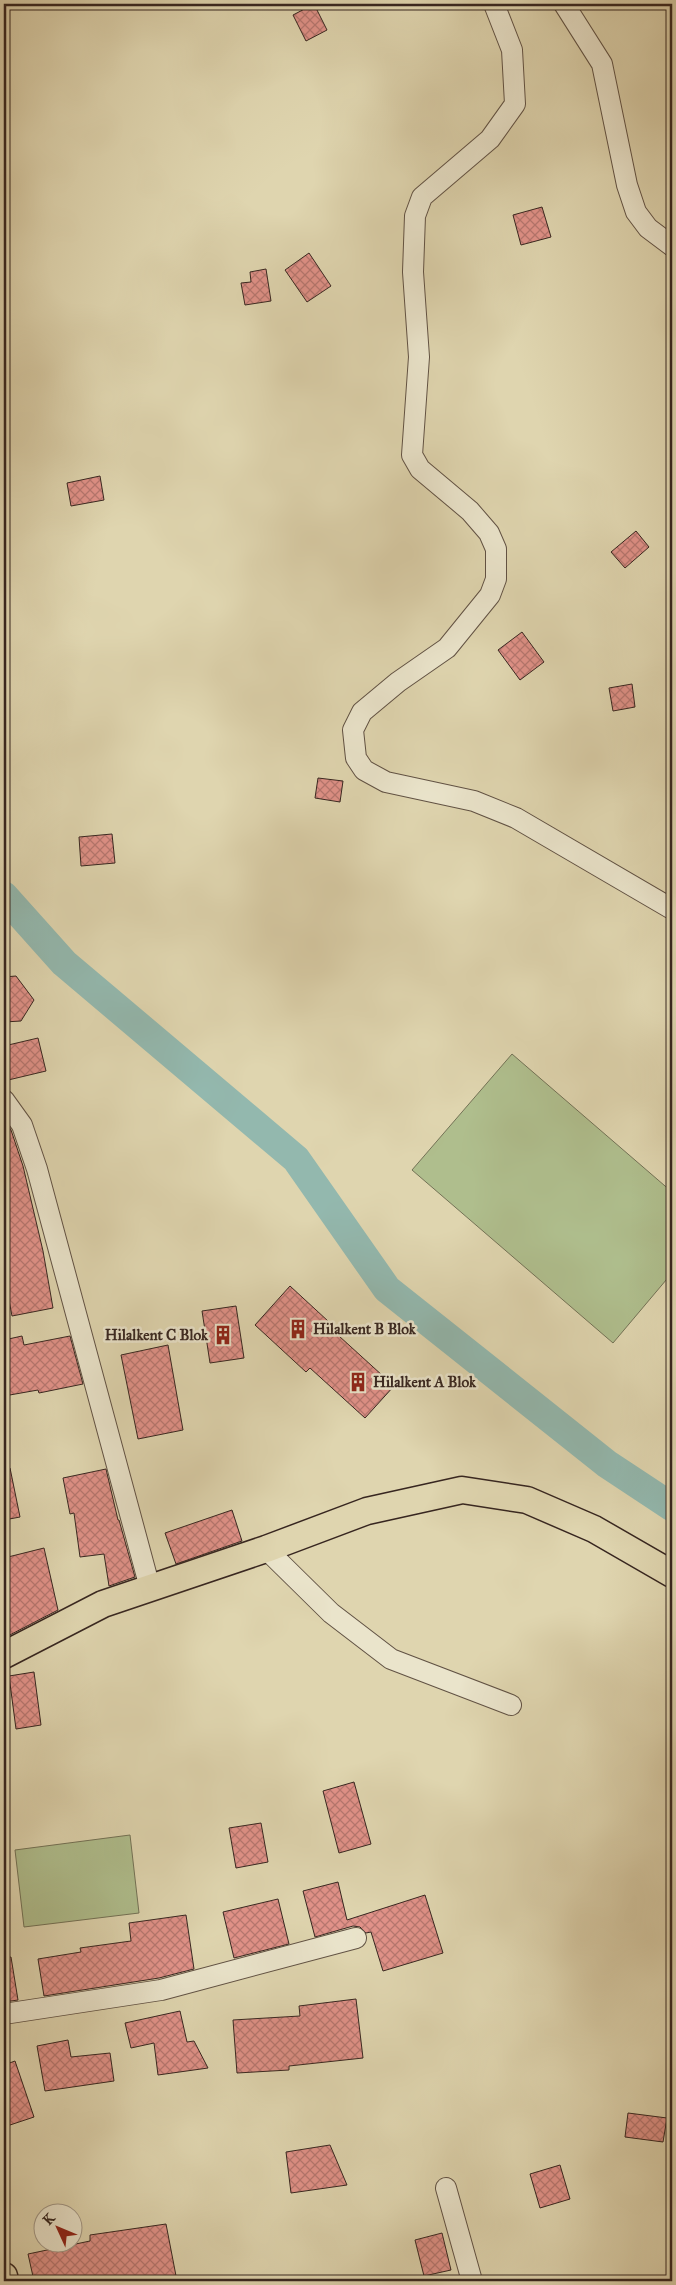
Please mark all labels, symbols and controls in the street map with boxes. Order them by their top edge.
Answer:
building icon: Hilalkent B Blok [287,1318,309,1340]
place label: Hilalkent B Blok [313,1320,417,1338]
building icon: Hilalkent C Blok [212,1324,234,1346]
place label: Hilalkent C Blok [105,1326,209,1344]
building icon: Hilalkent A Blok [347,1371,369,1393]
place label: Hilalkent A Blok [373,1373,477,1391]
north arrow [32,2202,82,2252]
text: K [39,2209,59,2229]

